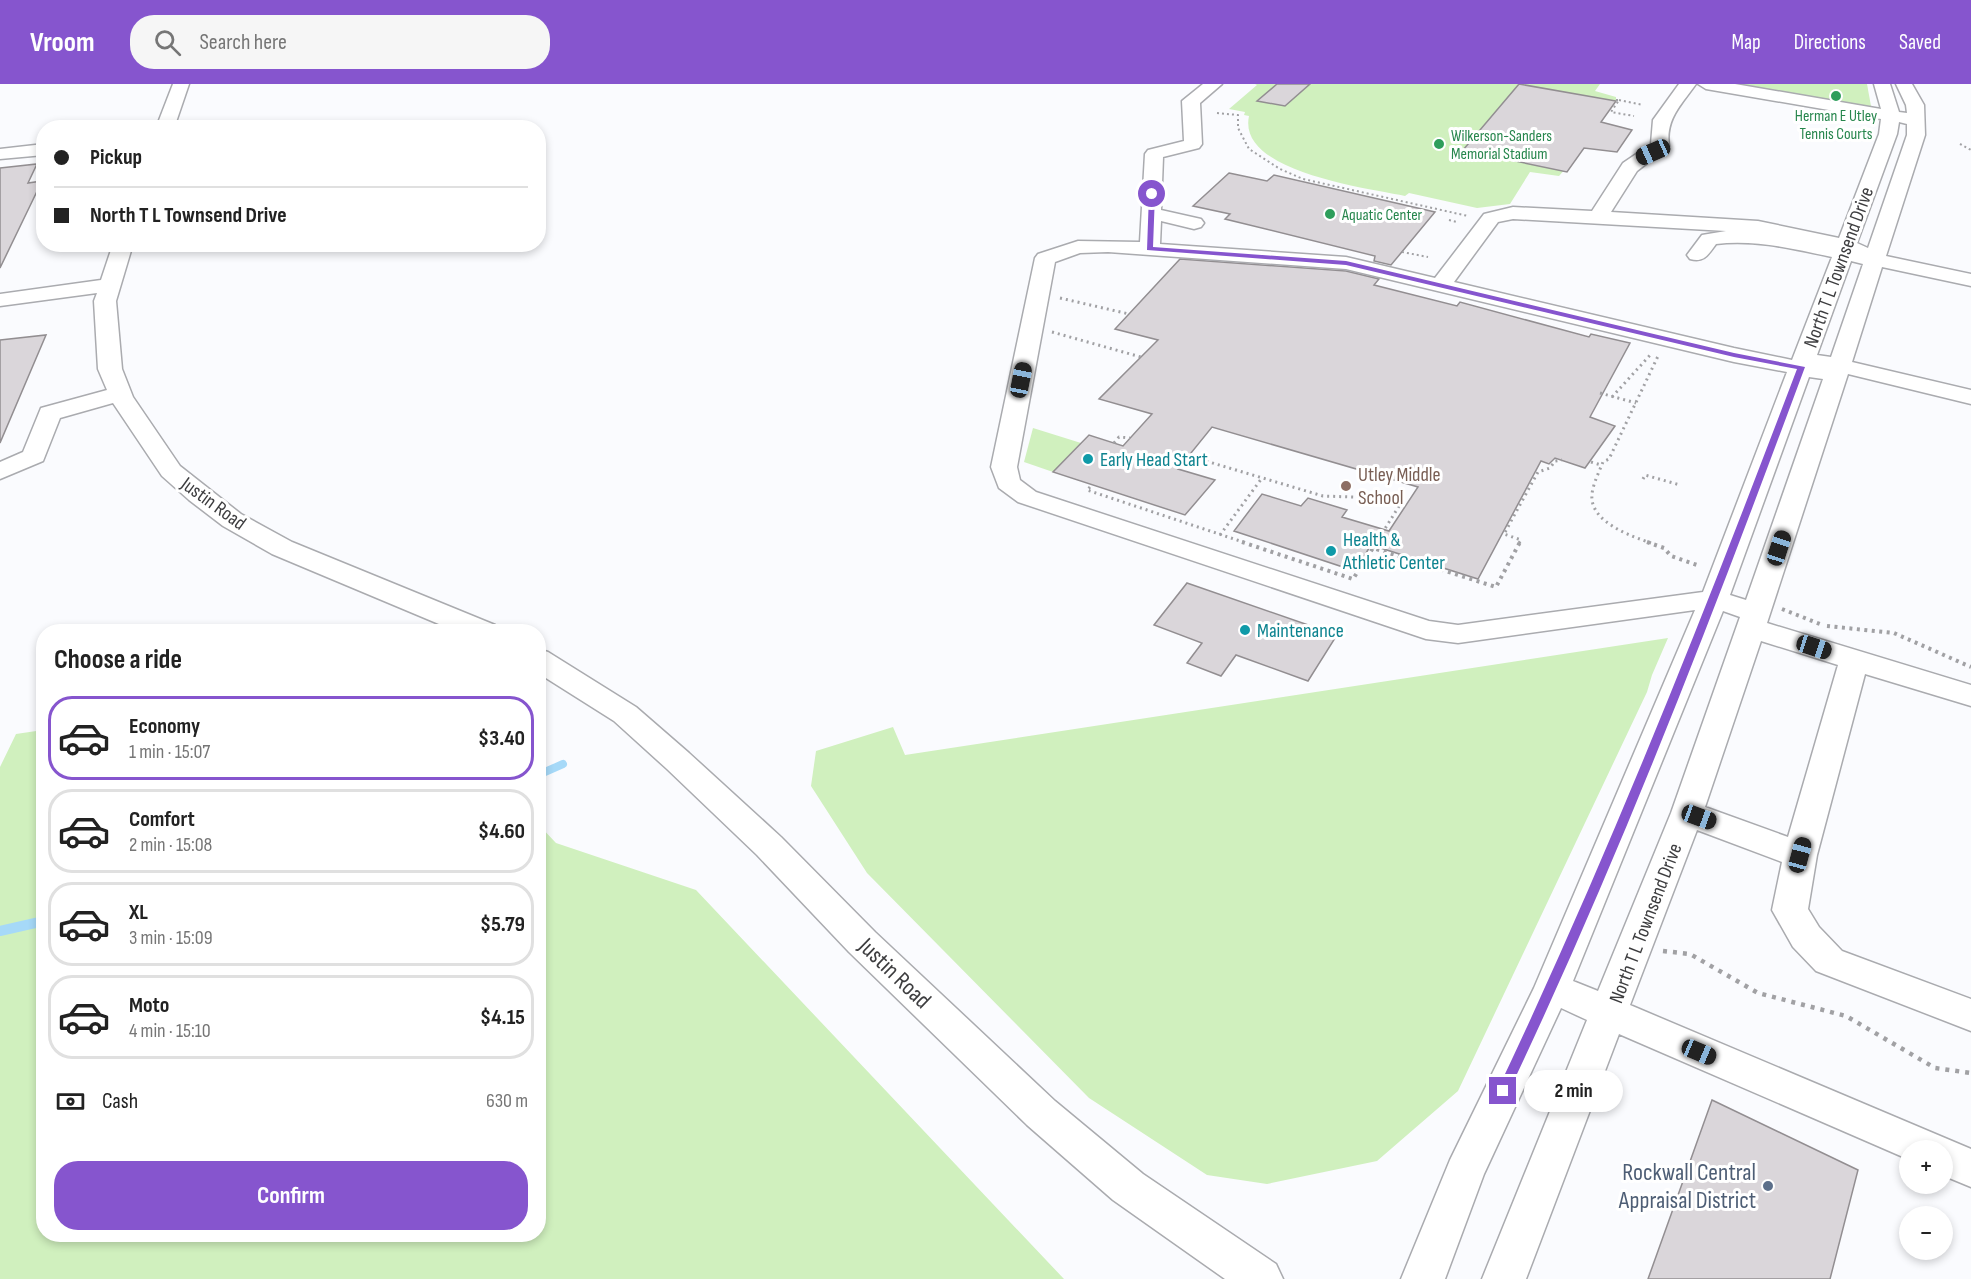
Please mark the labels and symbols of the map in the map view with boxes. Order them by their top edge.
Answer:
marker: Herman E Utley Tennis Courts [1829,89,1843,103]
place label: Herman E Utley Tennis Courts [1795,107,1877,144]
place label: Wilkerson-Sanders Memorial Stadium [1451,127,1552,164]
car [1633,136,1673,168]
marker: Wilkerson-Sanders Memorial Stadium [1432,137,1446,151]
route start [1138,180,1165,207]
street label: North T L Townsend Drive [1799,184,1879,351]
place label: Aquatic Center [1341,206,1423,225]
marker: Aquatic Center [1323,207,1337,221]
car [1009,361,1033,399]
place label: Early Head Start [1100,448,1208,472]
marker: Early Head Start [1081,452,1095,466]
place label: Utley Middle School [1358,463,1441,510]
street label: Justin Road [175,472,251,535]
marker: Utley Middle School [1339,479,1353,493]
place label: Health & Athletic Center [1342,528,1445,575]
car [1765,528,1793,568]
marker: Health & Athletic Center [1324,544,1338,558]
place label: Maintenance [1257,619,1344,643]
marker: Maintenance [1238,623,1252,637]
car [1794,633,1834,661]
car [1679,802,1719,832]
car [1787,835,1813,875]
street label: North T L Townsend Drive [1604,840,1687,1007]
street label: Justin Road [852,931,937,1015]
car [1679,1037,1719,1067]
callout: 2 min [1524,1070,1623,1112]
route end [1489,1077,1516,1104]
place label: Rockwall Central Appraisal District [1618,1158,1756,1215]
marker: Rockwall Central Appraisal District [1761,1179,1775,1193]

